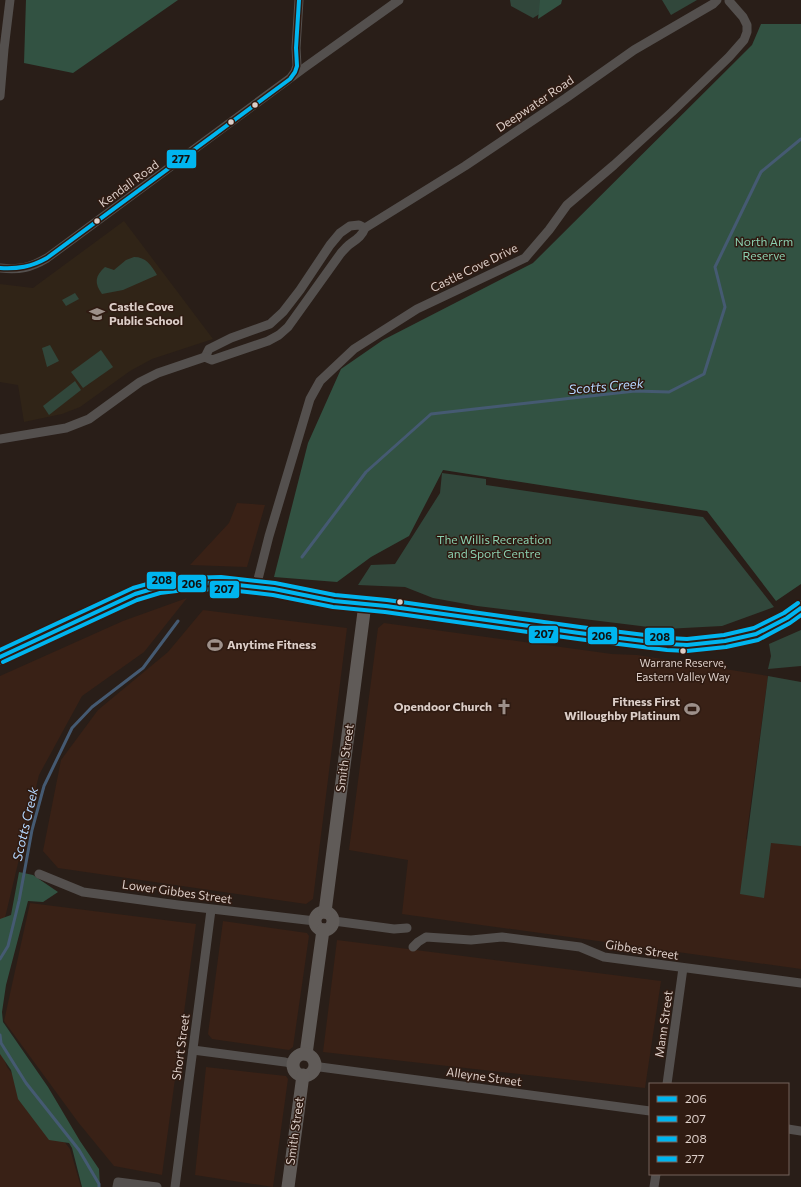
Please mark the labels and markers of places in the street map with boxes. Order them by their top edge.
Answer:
unlabelled marker [250,100,260,110]
unlabelled marker [226,117,236,127]
unlabelled marker [92,216,102,226]
place label: Castle Cove Public School [109,299,183,327]
school or university icon: Castle Cove Public School [88,305,106,323]
unlabelled marker [395,597,405,607]
sports icon: Anytime Fitness [206,636,224,654]
place label: Anytime Fitness [227,637,317,651]
marker: Warrane Reserve, Eastern Valley Way [678,646,688,656]
place label: Warrane Reserve, Eastern Valley Way [636,656,730,683]
place label: Fitness First Willoughby Platinum [564,694,680,722]
church icon: Opendoor Church [495,698,513,716]
place label: Opendoor Church [394,699,492,713]
sports icon: Fitness First Willoughby Platinum [683,700,701,718]

